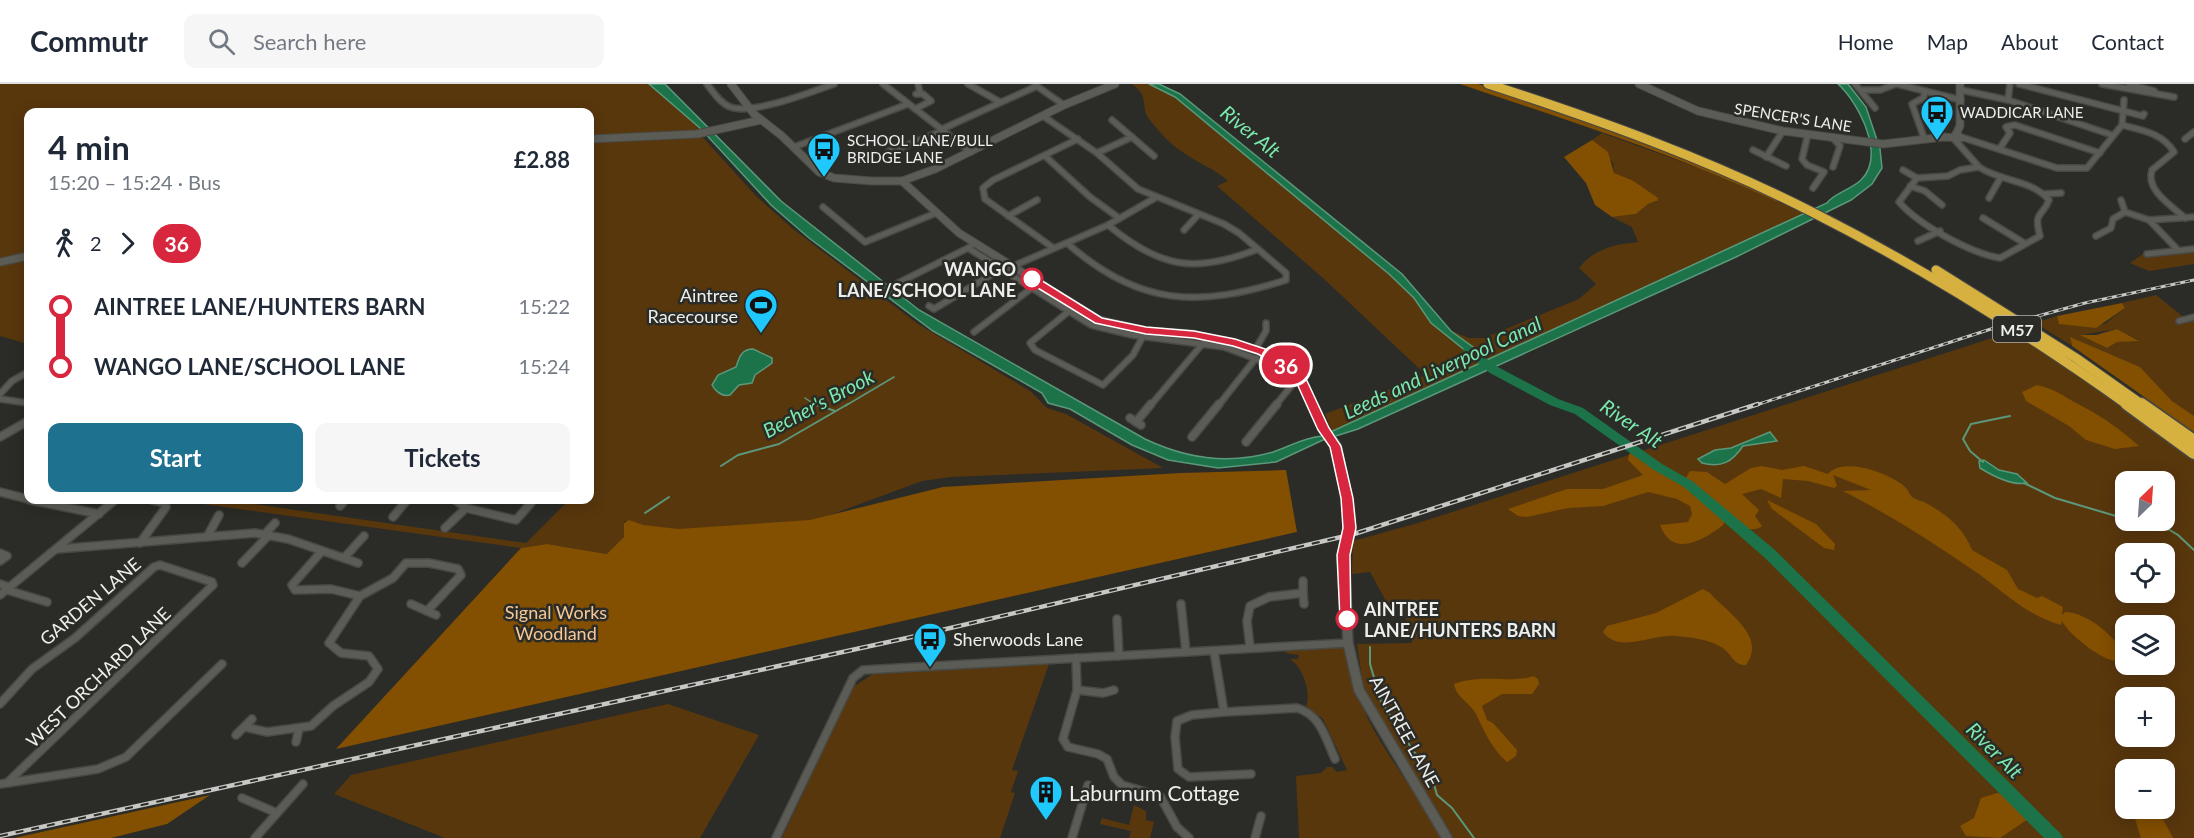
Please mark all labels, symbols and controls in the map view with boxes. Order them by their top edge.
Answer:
search box [184,14,604,68]
text: Commutr [30,24,148,58]
icon: search [205,25,238,58]
text: Search here [253,28,366,55]
text: Home [1838,29,1894,54]
text: Map [1927,29,1968,54]
text: About [2001,29,2058,54]
text: Contact [2091,29,2164,54]
bus stop icon: WADDICAR LANE [1919,94,1955,141]
street label: SPENCER'S LANE [1733,99,1853,135]
water label: River Alt [1216,100,1286,162]
place label: WADDICAR LANE [1960,103,2083,121]
text: 4 min [48,127,130,167]
bus stop icon: SCHOOL LANE/BULL BRIDGE LANE [806,131,842,178]
place label: SCHOOL LANE/BULL BRIDGE LANE [847,131,993,166]
text: £2.88 [514,146,570,173]
text: 15:20 – 15:24 · Bus [48,170,221,194]
icon: walk [48,227,81,260]
icon: forward [111,227,144,260]
text: 2 [90,231,102,255]
text: 36 [165,231,189,256]
place label: WANGO LANE/SCHOOL LANE [838,258,1016,301]
marker: WANGO LANE/SCHOOL LANE [1021,268,1043,290]
place label: Aintree Racecourse [648,284,738,327]
sports icon: Aintree Racecourse [743,287,779,334]
text: AINTREE LANE/HUNTERS BARN [94,293,426,320]
text: 15:22 [519,294,570,318]
water label: Leeds and Liverpool Canal [1339,310,1545,423]
road number: M57 [1993,316,2041,342]
line badge: 36 [1259,346,1313,384]
text: WANGO LANE/SCHOOL LANE [94,353,406,380]
text: 36 [1274,353,1298,378]
text: 15:24 [519,354,570,378]
water label: Becher's Brook [758,363,878,442]
water label: River Alt [1596,394,1668,452]
button: Start [48,423,303,492]
button: Tickets [315,423,570,492]
north arrow [2115,471,2175,531]
map controls [2115,471,2175,819]
button: locate [2115,543,2175,603]
street label: GARDEN LANE [35,553,145,649]
place label: AINTREE LANE/HUNTERS BARN [1363,598,1556,641]
park label: Signal Works Woodland [505,601,607,644]
street label: WEST ORCHARD LANE [21,602,175,752]
marker: AINTREE LANE/HUNTERS BARN [1336,608,1358,630]
button: layers [2115,615,2175,675]
bus stop icon: Sherwoods Lane [912,621,948,668]
place label: Sherwoods Lane [953,628,1083,650]
street label: AINTREE LANE [1365,672,1445,790]
button: + [2115,687,2175,747]
water label: River Alt [1962,717,2028,783]
button: − [2115,759,2175,819]
building icon: Laburnum Cottage [1028,774,1064,821]
place label: Laburnum Cottage [1069,780,1240,805]

